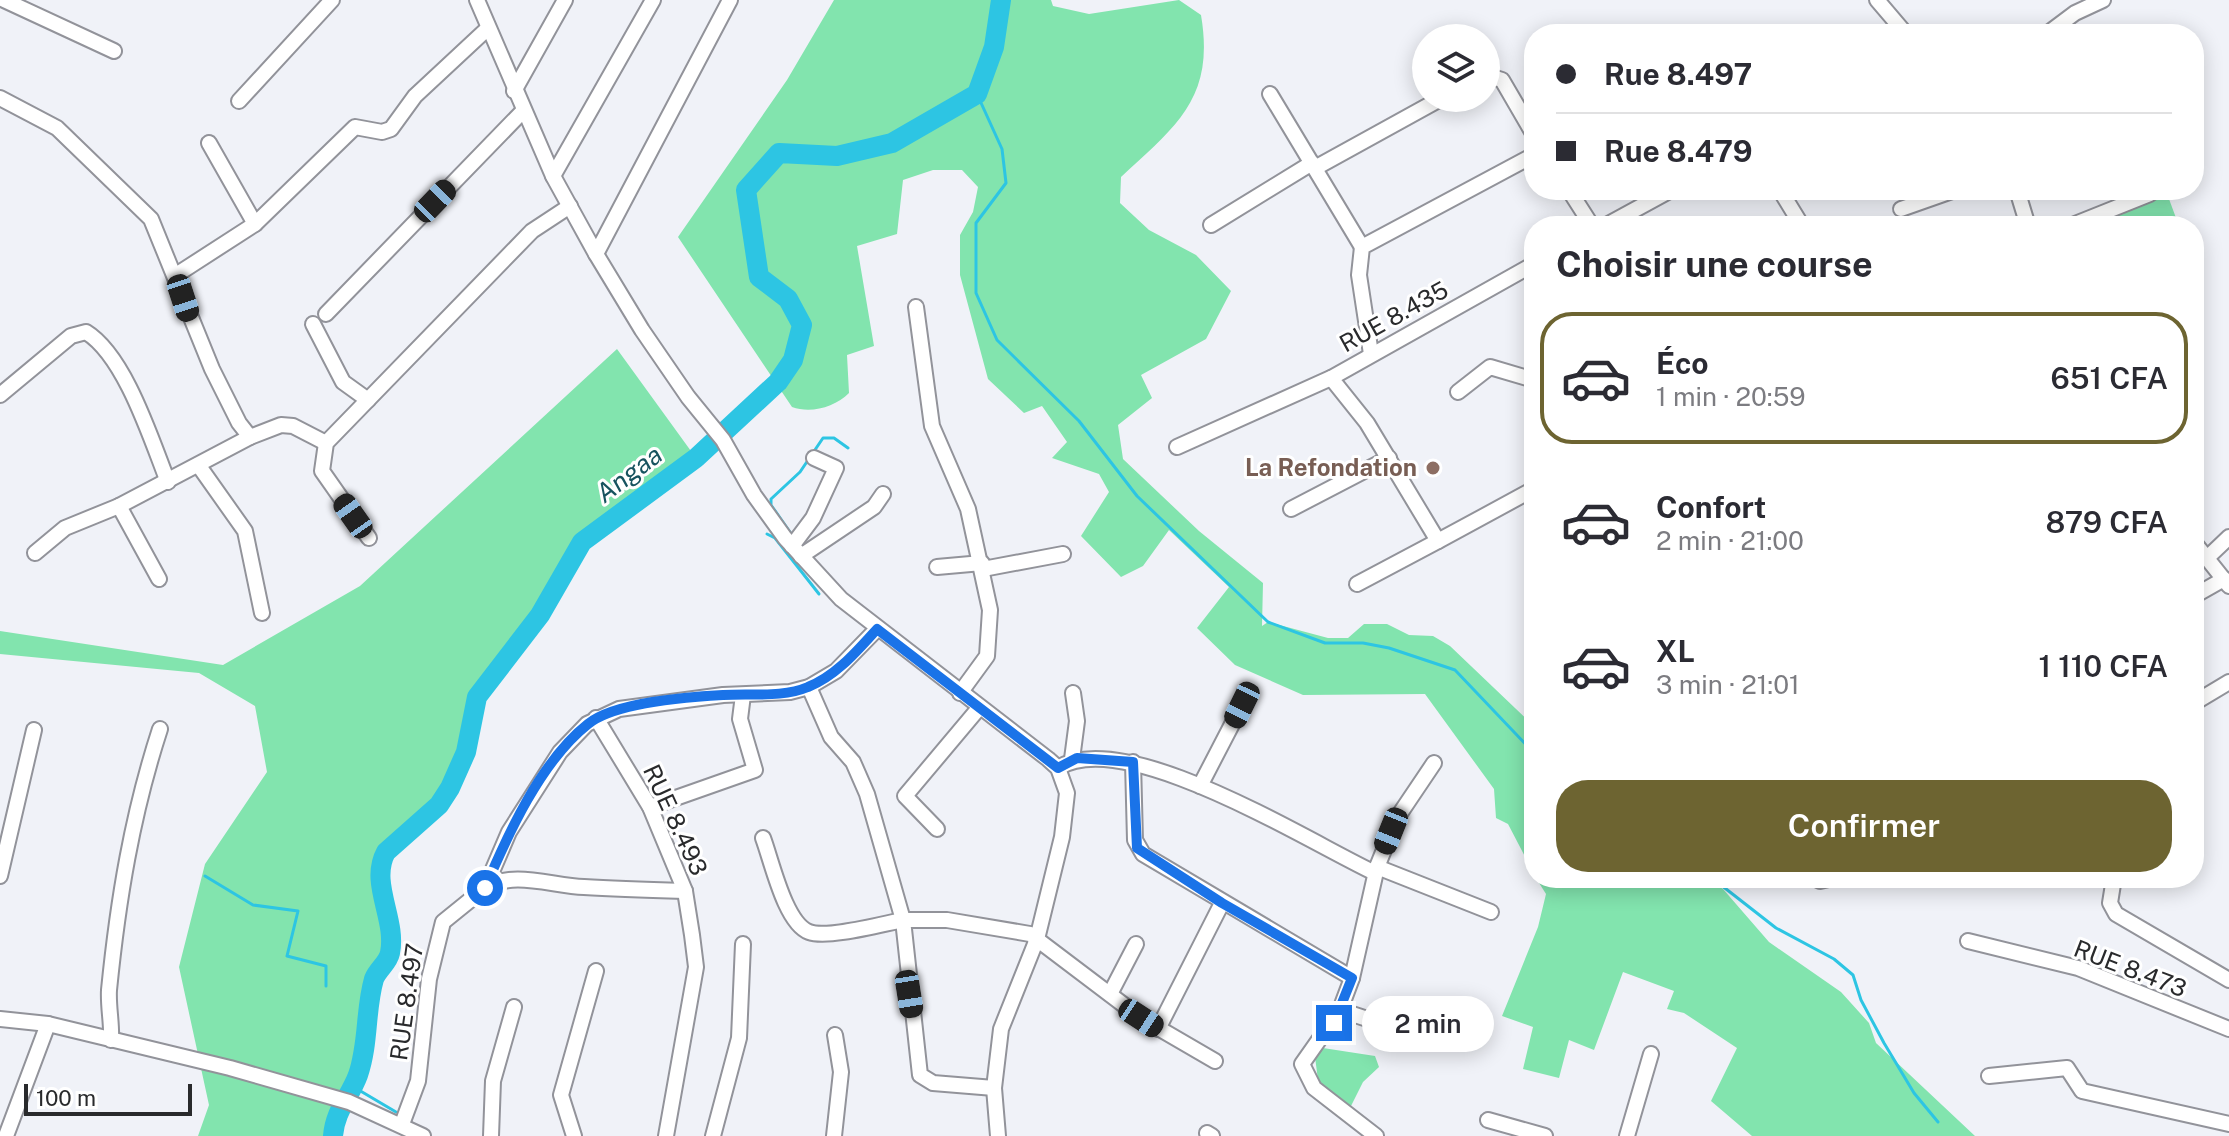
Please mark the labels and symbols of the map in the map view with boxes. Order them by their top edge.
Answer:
car [410,175,460,227]
car [164,271,202,325]
street label: RUE 8.435 [1334,275,1453,357]
water label: Angaa [589,439,668,509]
place label: La Refondation [1245,453,1417,481]
marker: La Refondation [1424,459,1442,477]
car [329,489,377,543]
car [1221,678,1263,732]
street label: RUE 8.493 [638,760,714,879]
car [1371,804,1411,858]
route start [467,870,503,906]
street label: RUE 8.473 [2070,934,2191,1002]
street label: RUE 8.497 [384,941,428,1062]
car [893,968,925,1020]
car [1114,995,1168,1041]
callout: 2 min [1362,995,1494,1051]
route end [1316,1005,1352,1041]
scale bar [24,1080,192,1116]

